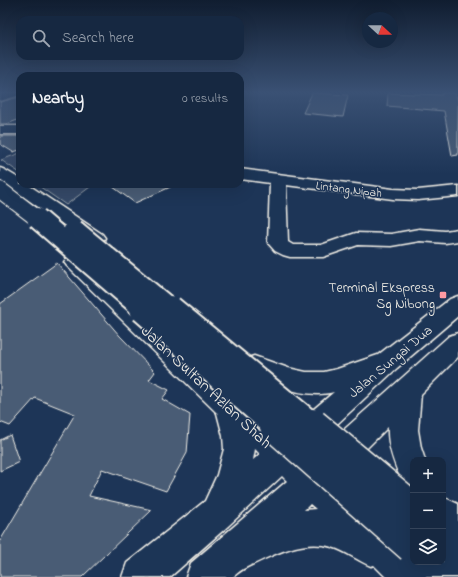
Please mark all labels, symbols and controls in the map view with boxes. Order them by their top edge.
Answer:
north arrow [362,12,398,48]
search box [16,16,244,60]
icon: search [30,27,52,49]
text: Search here [62,27,134,49]
text: Nearby [32,86,84,111]
text: 0 results [182,89,228,108]
street label: Lintang Nipah [315,177,383,204]
place label: Terminal Ekspress Sg Nibong [328,278,435,316]
marker: Terminal Ekspress Sg Nibong [438,290,448,300]
street label: Jalan Sultan Azlan Shah [135,319,277,455]
street label: Jalan Sungai Dua [344,321,438,404]
map controls [410,457,446,565]
button: + [410,457,446,493]
button: − [410,493,446,529]
button: layers [410,529,446,565]

